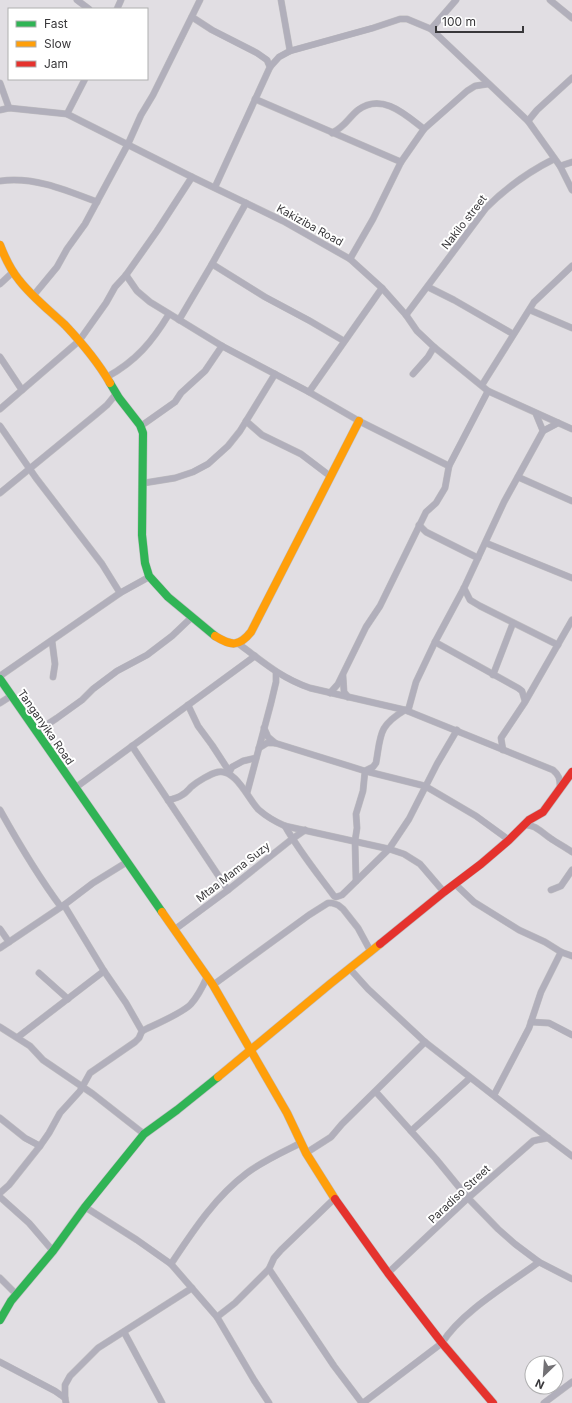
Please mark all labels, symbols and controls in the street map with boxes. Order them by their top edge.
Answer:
legend [8,8,148,80]
scale bar [436,8,523,34]
text: 100 m [442,14,476,29]
text: Fast [44,16,68,31]
text: Slow [44,36,72,51]
text: Jam [44,56,68,71]
street label: Nakilo street [438,192,490,252]
street label: Kakiziba Road [274,201,346,249]
street label: Tanganyika Road [15,687,77,767]
street label: Mtaa Mama Suzy [193,839,273,905]
street label: Paradiso Street [425,1162,493,1226]
north arrow [524,1355,564,1395]
text: N [533,1376,547,1392]

